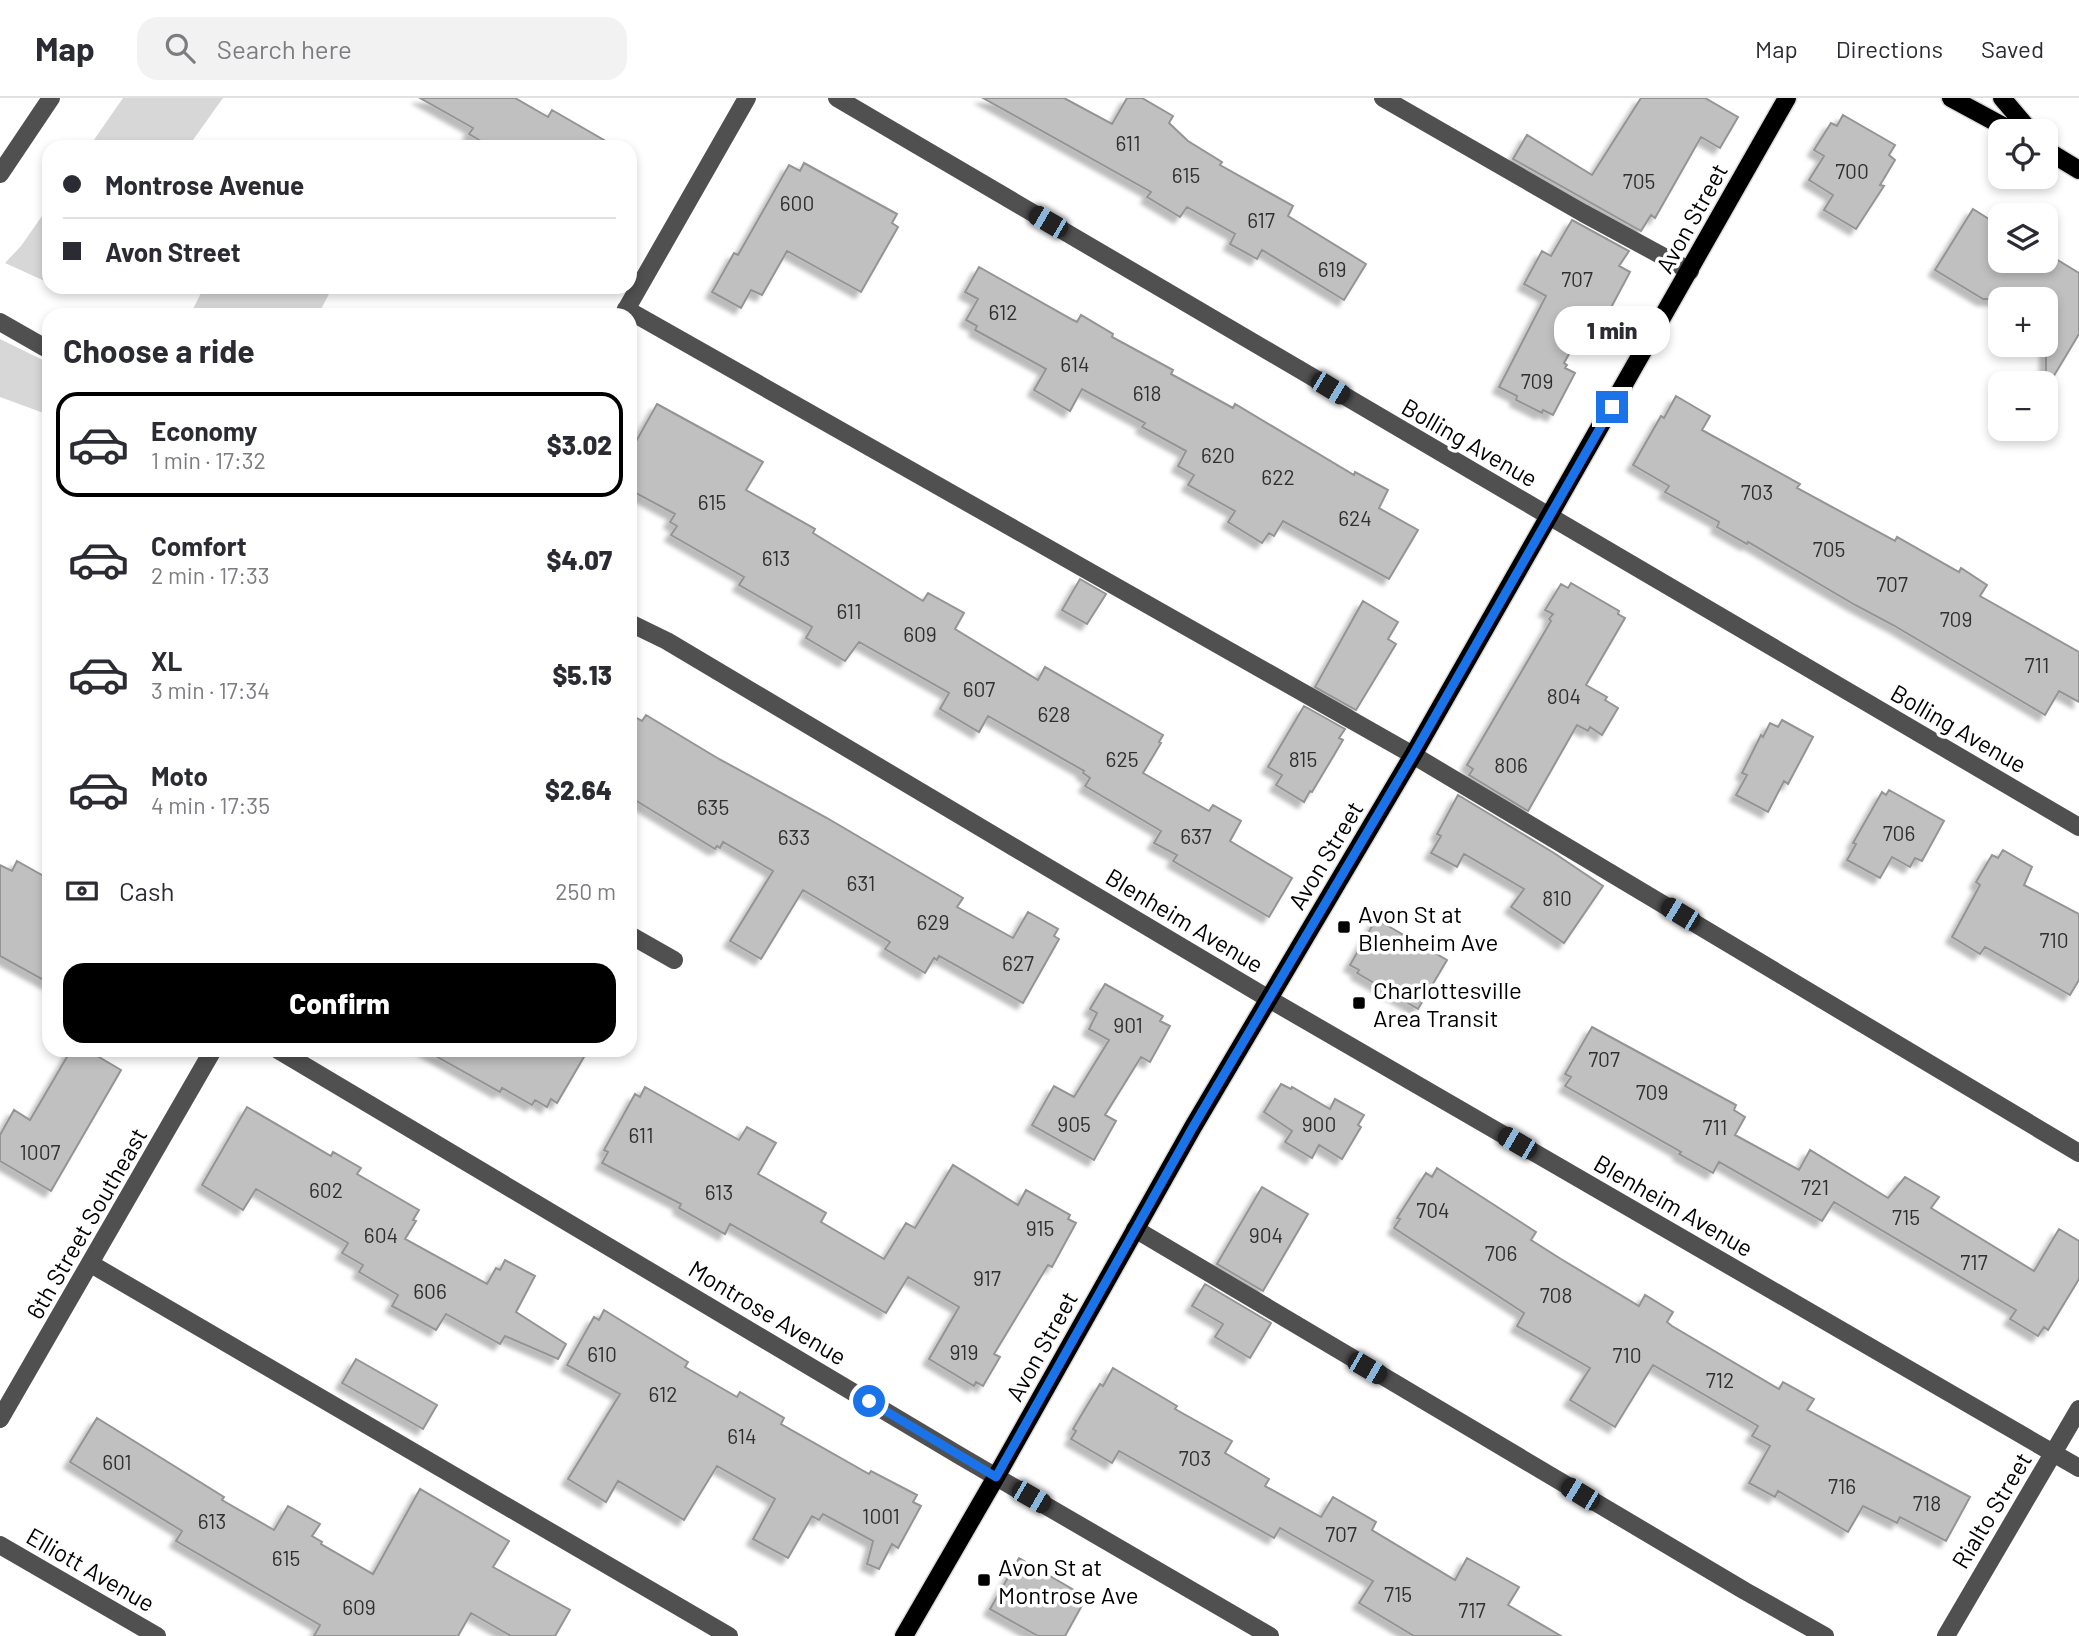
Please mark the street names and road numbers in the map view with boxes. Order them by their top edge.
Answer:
street label: Avon Street [1649,158,1733,278]
street label: Bolling Avenue [1397,391,1543,493]
street label: Bolling Avenue [1886,677,2032,779]
street label: Avon Street [1281,796,1369,914]
street label: Blenheim Avenue [1101,862,1269,978]
street label: 6th Street Southeast [19,1122,153,1324]
street label: Blenheim Avenue [1589,1148,1759,1262]
street label: Montrose Avenue [684,1253,852,1371]
street label: Avon Street [999,1286,1083,1406]
street label: Rialto Street [1945,1447,2037,1573]
street label: Elliott Avenue [22,1521,160,1617]

